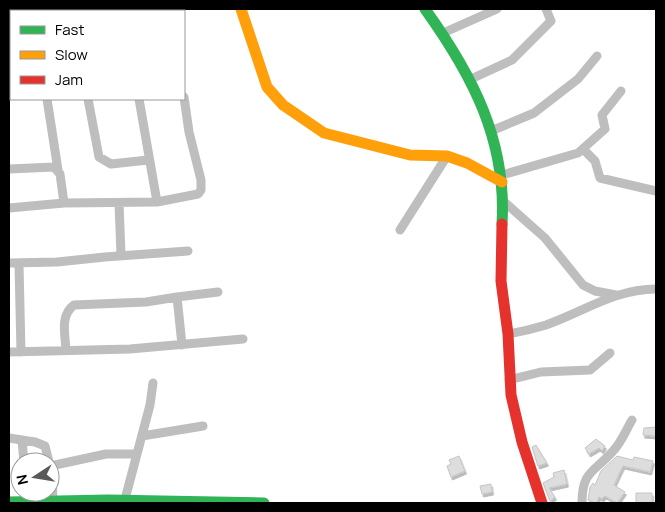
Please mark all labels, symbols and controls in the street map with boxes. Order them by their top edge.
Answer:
legend [10,10,185,100]
text: Fast [55,19,84,40]
text: Slow [55,44,88,65]
text: Jam [55,69,83,90]
north arrow [10,452,60,502]
text: N [11,473,32,487]

